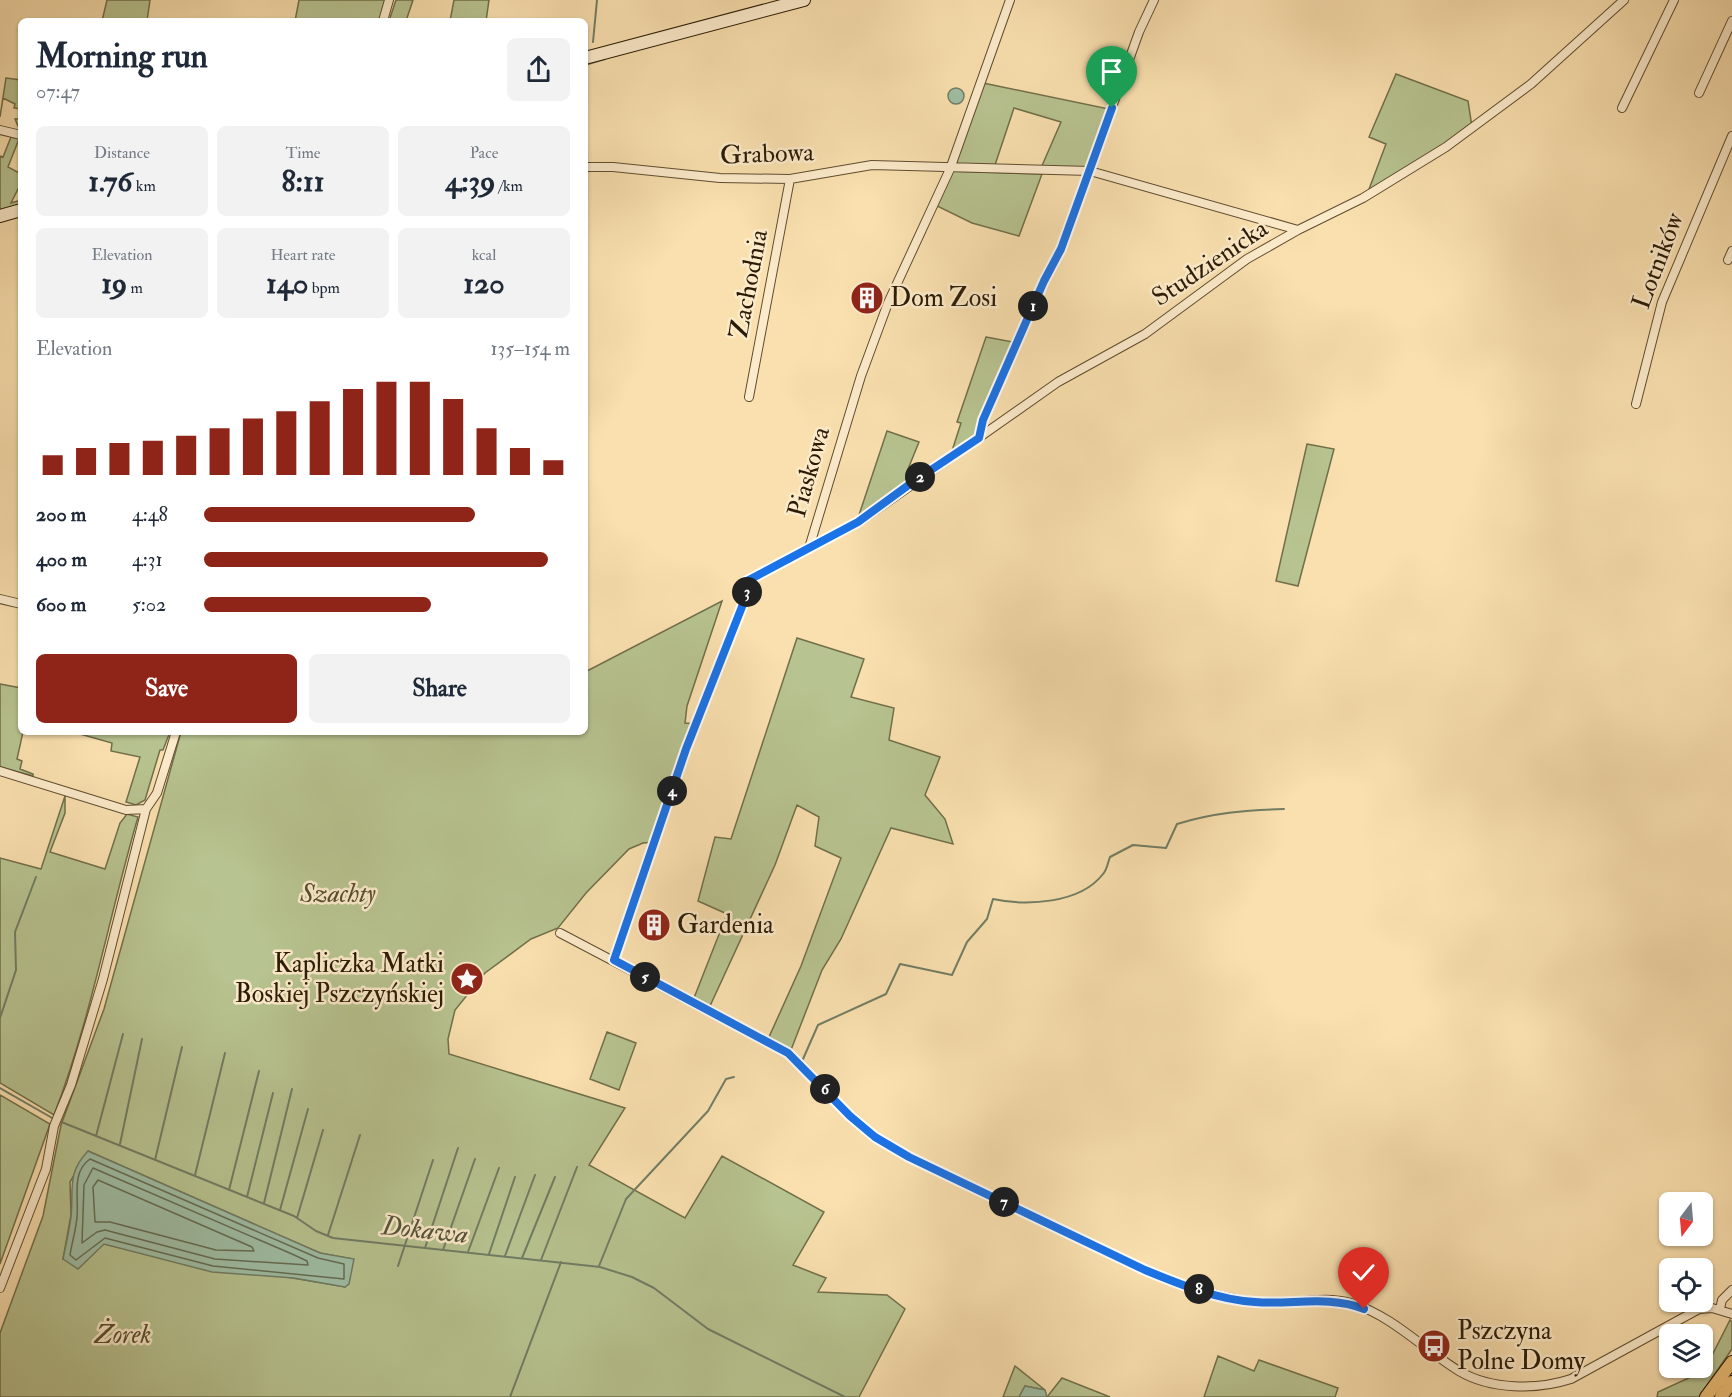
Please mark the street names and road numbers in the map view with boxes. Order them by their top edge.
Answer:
street label: Grabowa [719,136,815,172]
street label: Lotników [1625,207,1691,314]
street label: Studzienicka [1146,212,1274,313]
street label: Zachodnia [723,226,775,341]
street label: Piaskowa [781,423,837,521]

